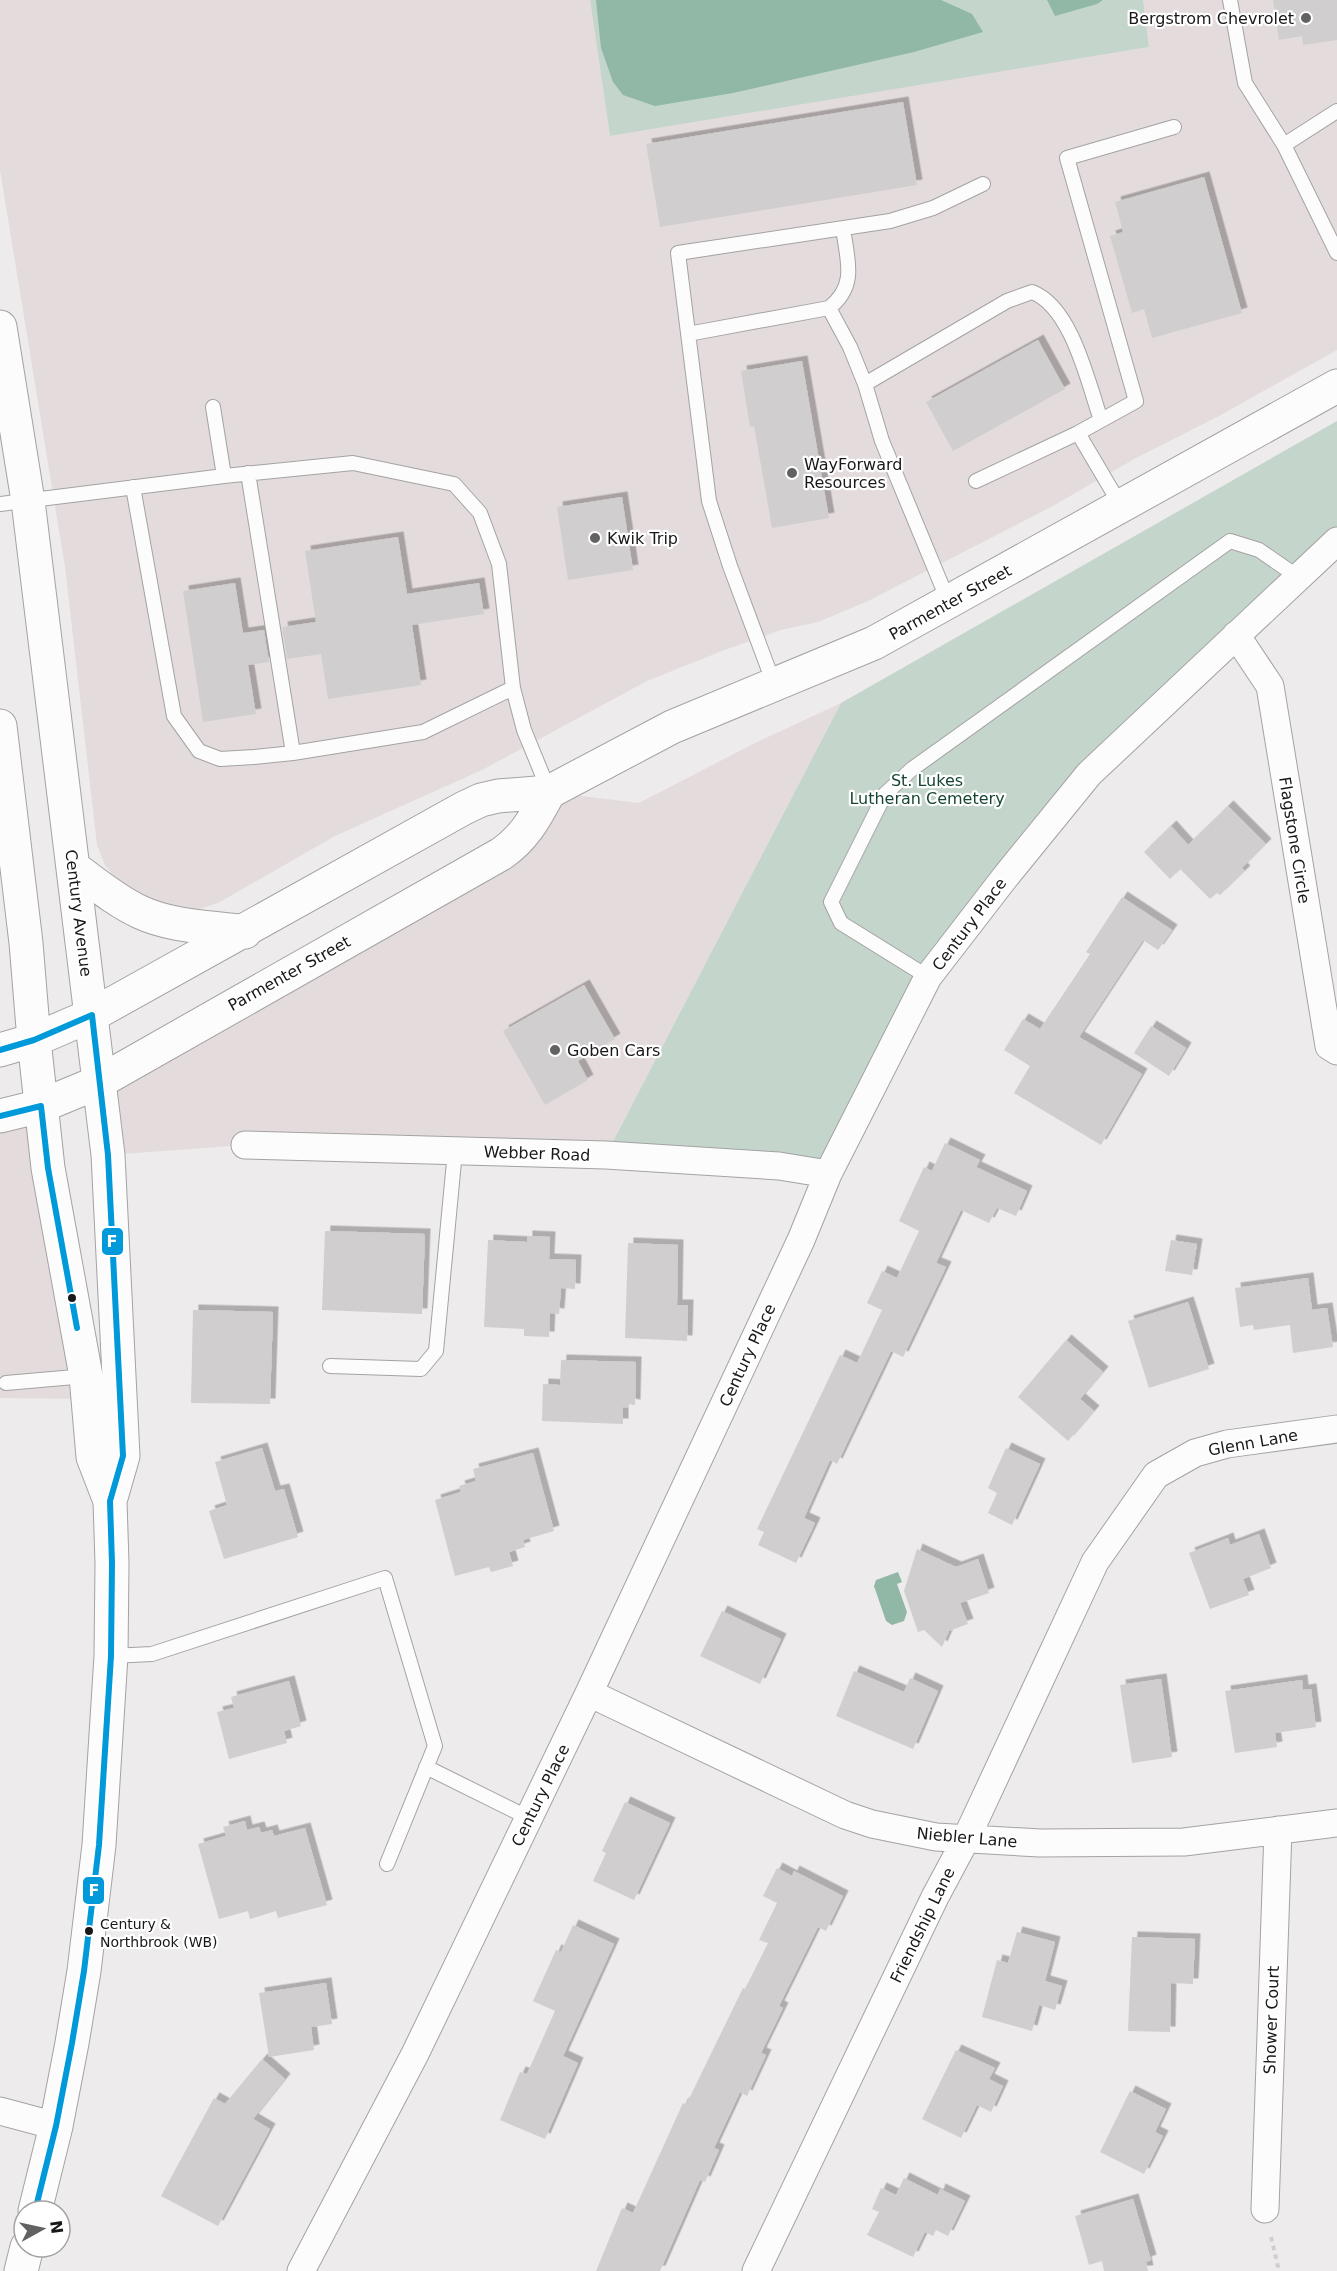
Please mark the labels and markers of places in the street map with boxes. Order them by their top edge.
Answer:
place label: Bergstrom Chevrolet [1128,9,1294,28]
marker: Bergstrom Chevrolet [1299,11,1313,25]
place label: WayForward Resources [804,455,902,492]
marker: WayForward Resources [785,466,799,480]
place label: Kwik Trip [607,529,678,548]
marker: Kwik Trip [588,531,602,545]
place label: Goben Cars [567,1041,660,1060]
marker: Goben Cars [548,1043,562,1057]
unlabelled marker [66,1292,78,1304]
place label: Century & Northbrook (WB) [100,1916,218,1950]
marker: Century & Northbrook (WB) [83,1925,95,1937]

